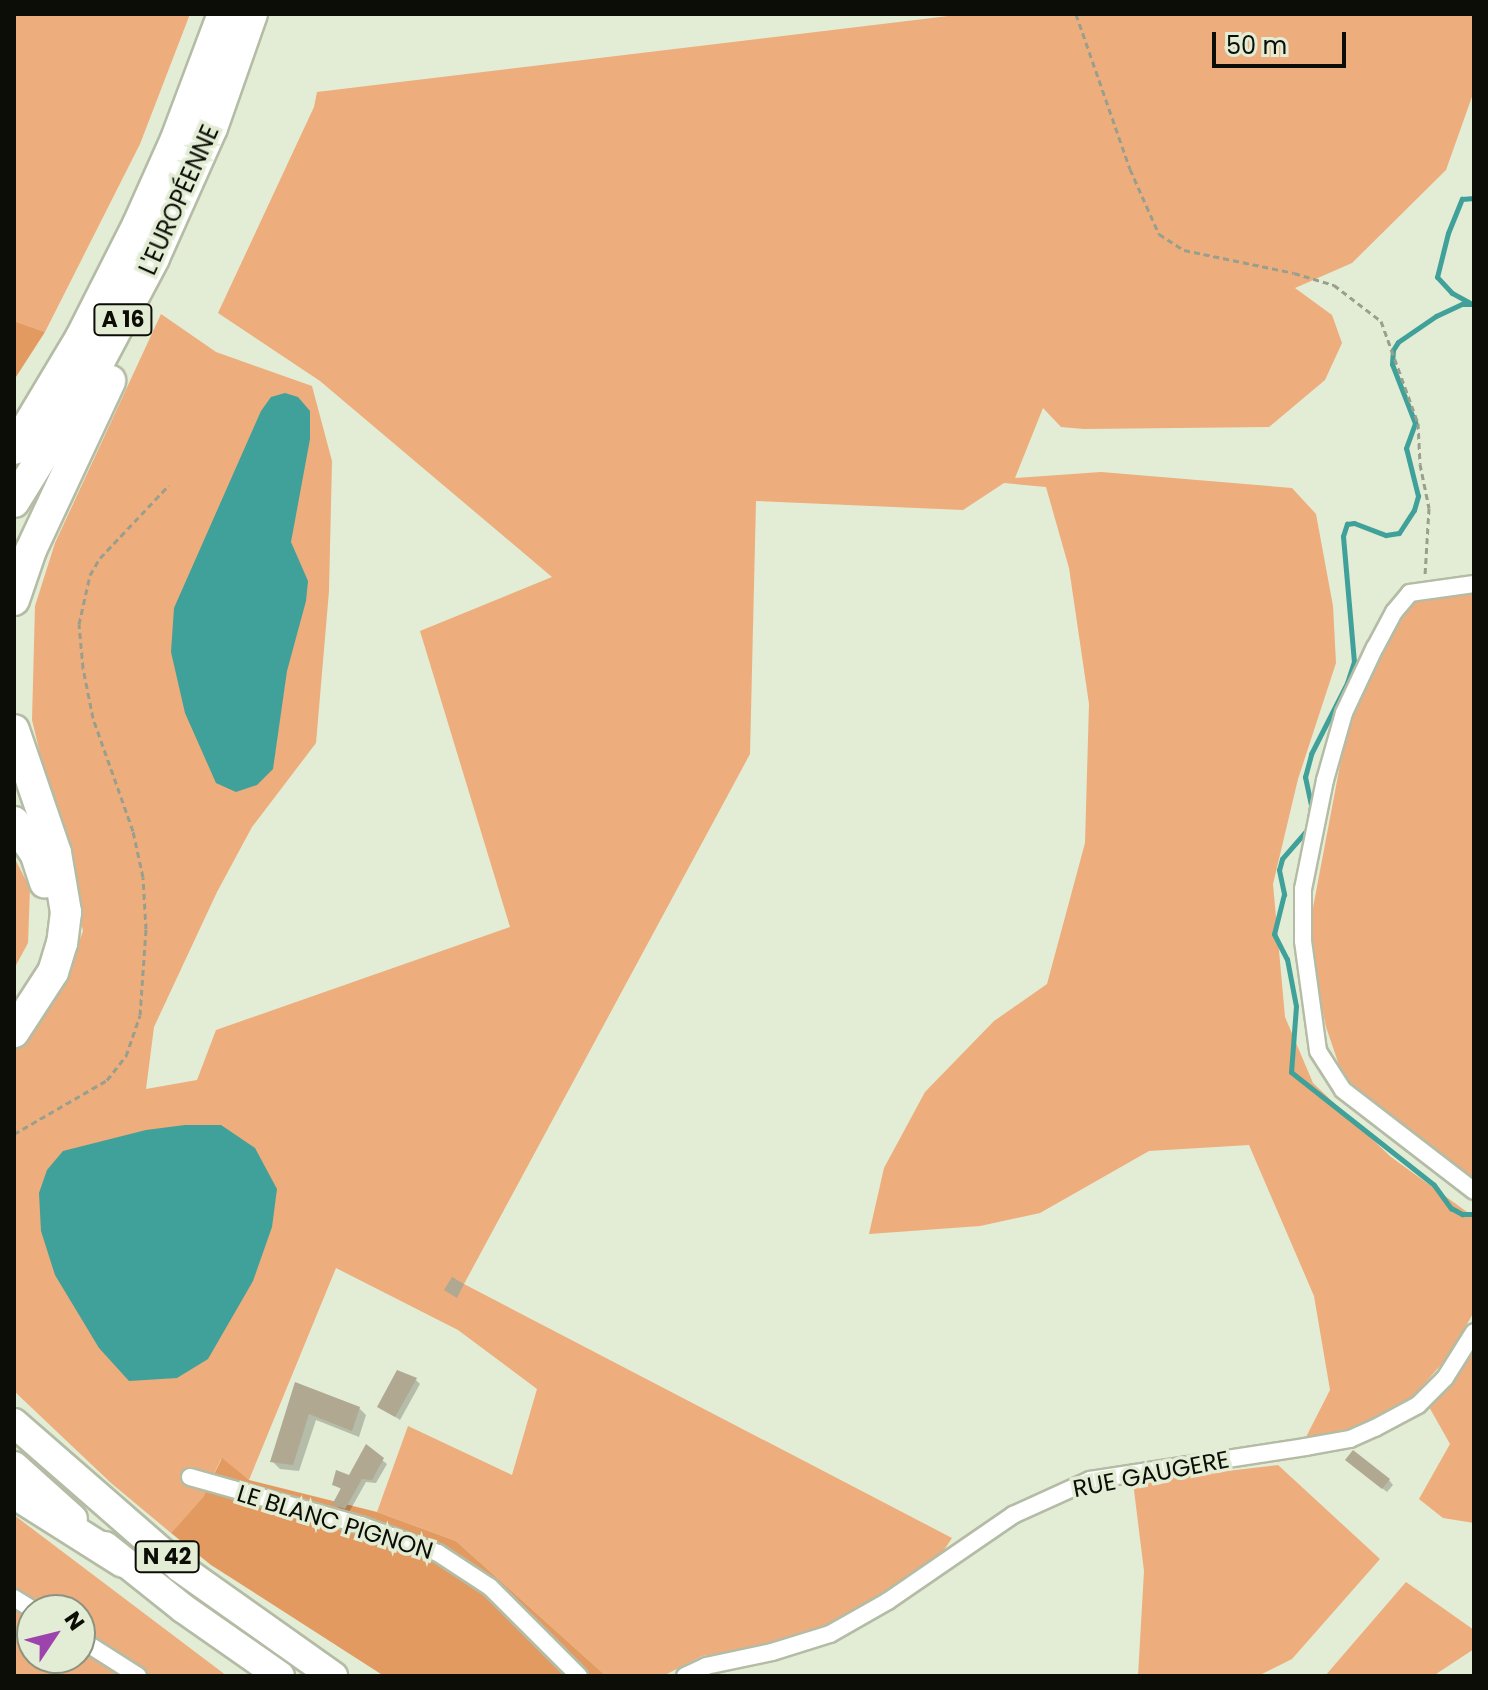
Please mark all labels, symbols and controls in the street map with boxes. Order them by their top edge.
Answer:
scale bar [1216,16,1350,66]
text: 50 m [1226,29,1287,62]
street label: L'EUROPÉENNE [133,121,225,279]
road number: A 16 [93,302,153,338]
street label: RUE GAUGERE [1070,1445,1232,1503]
street label: LE BLANC PIGNON [234,1479,436,1565]
road number: N 42 [133,1539,201,1575]
north arrow [16,1594,96,1674]
text: N [57,1605,92,1637]

